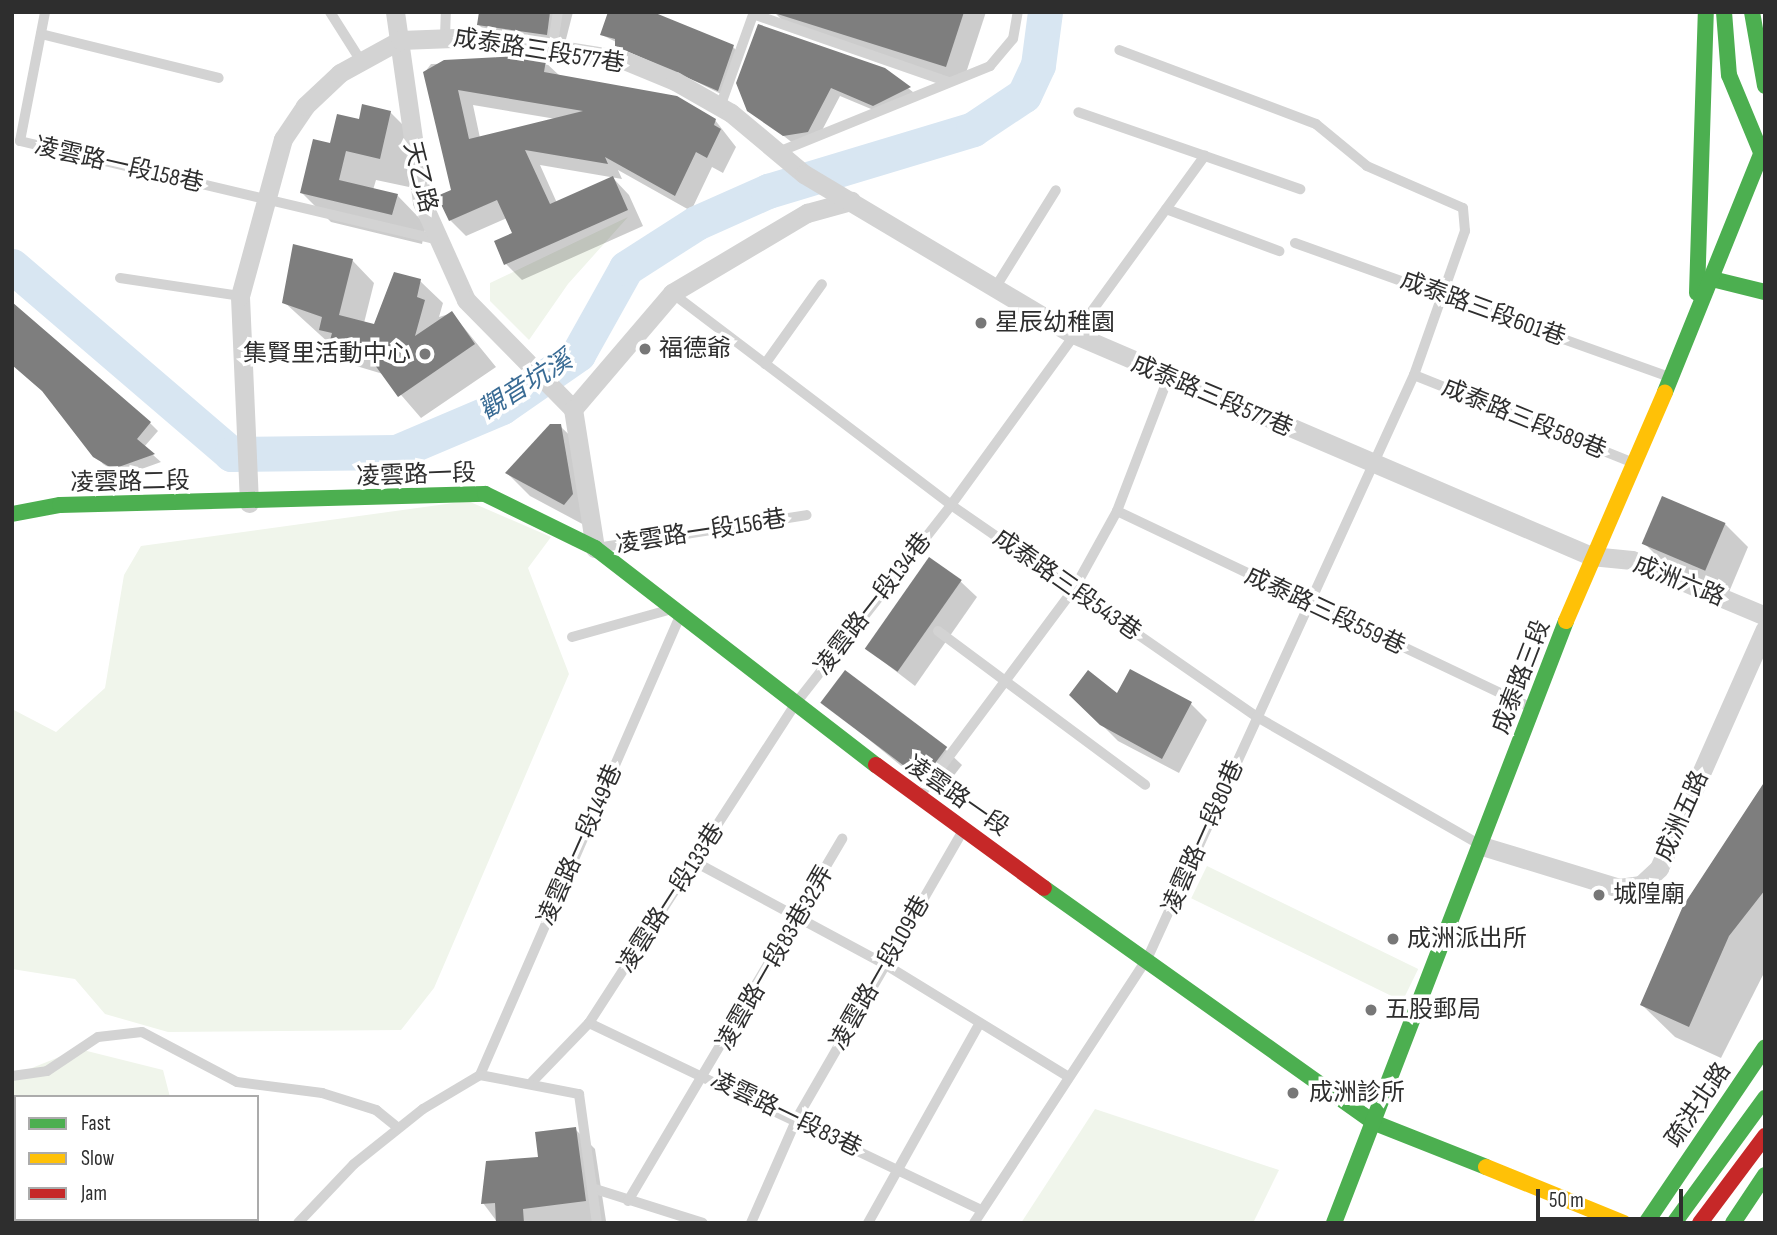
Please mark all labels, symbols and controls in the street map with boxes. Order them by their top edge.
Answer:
street label: 成泰路三段577巷 [451,23,627,79]
street label: 凌雲路一段158巷 [32,132,206,198]
street label: 天乙路 [397,139,443,215]
street label: 成泰路三段601巷 [1397,266,1569,352]
place label: 星辰幼稚園 [995,309,1115,337]
marker: 星辰幼稚園 [973,315,989,331]
place label: 福德爺 [659,335,731,363]
place label: 集賢里活動中心 [243,340,411,368]
marker: 福德爺 [637,341,653,357]
water label: 觀音坑溪 [474,345,578,427]
marker: 集賢里活動中心 [417,346,433,362]
street label: 成泰路三段577巷 [1127,349,1297,443]
street label: 成泰路三段589巷 [1438,373,1610,465]
street label: 凌雲路一段 [356,459,476,491]
street label: 凌雲路二段 [70,467,190,497]
street label: 凌雲路一段156巷 [614,504,788,560]
street label: 成泰路三段543巷 [988,523,1146,647]
street label: 凌雲路一段134巷 [809,527,937,681]
street label: 成洲六路 [1629,550,1729,612]
street label: 成泰路三段559巷 [1240,561,1410,661]
street label: 成泰路三段 [1486,616,1556,738]
street label: 凌雲路一段 [900,750,1014,842]
street label: 凌雲路一段80巷 [1156,756,1250,918]
street label: 凌雲路一段149巷 [532,760,628,930]
street label: 成洲五路 [1649,766,1715,866]
street label: 凌雲路一段133巷 [612,818,730,978]
street label: 凌雲路一段83巷32弄 [710,861,840,1055]
place label: 城隍廟 [1613,881,1685,909]
marker: 城隍廟 [1591,887,1607,903]
street label: 凌雲路一段109巷 [824,891,936,1055]
place label: 成洲派出所 [1407,925,1527,953]
marker: 成洲派出所 [1385,931,1401,947]
place label: 五股郵局 [1385,996,1481,1024]
marker: 五股郵局 [1363,1002,1379,1018]
street label: 疏洪北路 [1659,1057,1737,1153]
street label: 凌雲路一段83巷 [706,1065,866,1163]
place label: 成洲診所 [1309,1079,1405,1107]
marker: 成洲診所 [1283,1083,1303,1103]
legend [14,1095,259,1221]
text: Fast [81,1111,111,1136]
text: Slow [81,1146,114,1171]
scale bar [1539,1176,1686,1220]
text: Jam [81,1181,107,1206]
text: 50 m [1549,1188,1584,1213]

